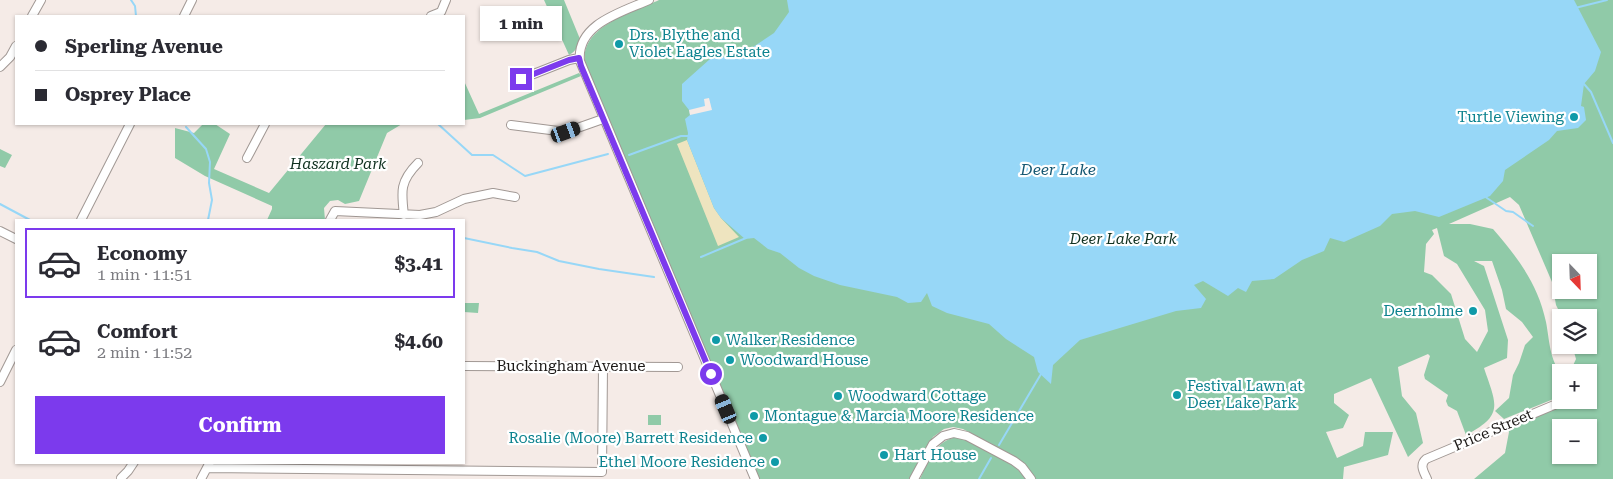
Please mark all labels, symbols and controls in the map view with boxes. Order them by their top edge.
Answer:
callout: 1 min [480,7,562,42]
text: 1 min [499,14,543,33]
place label: Drs. Blythe and Violet Eagles Estate [629,26,770,61]
text: Sperling Avenue [65,35,223,58]
marker: Drs. Blythe and Violet Eagles Estate [613,38,625,50]
route end [510,68,532,90]
text: Osprey Place [65,83,191,106]
place label: Turtle Viewing [1457,108,1564,126]
marker: Turtle Viewing [1568,111,1580,123]
car [549,120,582,144]
park label: Haszard Park [289,155,387,173]
water label: Deer Lake [1019,160,1096,179]
park label: Deer Lake Park [1068,230,1177,248]
icon: car [37,241,82,286]
text: Economy [97,242,187,265]
text: $3.41 [394,252,443,275]
north arrow [1552,254,1598,299]
map controls [1552,254,1597,464]
text: 1 min · 11:51 [97,265,192,284]
place label: Deerholme [1383,302,1463,320]
marker: Deerholme [1467,305,1479,317]
button: layers [1552,309,1597,354]
icon: car [37,319,82,364]
text: Comfort [97,320,178,343]
text: $4.60 [394,330,443,353]
place label: Walker Residence [726,331,855,349]
marker: Walker Residence [710,334,722,346]
text: 2 min · 11:52 [97,343,192,362]
place label: Woodward House [740,351,869,369]
marker: Woodward House [724,354,736,366]
street label: Buckingham Avenue [496,357,646,375]
route start [700,363,722,385]
button: + [1552,364,1597,409]
place label: Festival Lawn at Deer Lake Park [1187,377,1303,412]
place label: Woodward Cottage [848,387,986,405]
marker: Festival Lawn at Deer Lake Park [1171,389,1183,401]
marker: Woodward Cottage [832,390,844,402]
car [713,392,738,426]
button: Confirm [35,396,445,454]
street label: Price Street [1451,405,1536,455]
place label: Montague & Marcia Moore Residence [764,407,1034,425]
marker: Montague & Marcia Moore Residence [748,410,760,422]
button: − [1552,419,1597,464]
place label: Rosalie (Moore) Barrett Residence [508,429,753,447]
marker: Rosalie (Moore) Barrett Residence [757,432,769,444]
place label: Hart House [894,446,976,464]
marker: Hart House [878,449,890,461]
place label: Ethel Moore Residence [598,453,765,471]
marker: Ethel Moore Residence [769,456,781,468]

